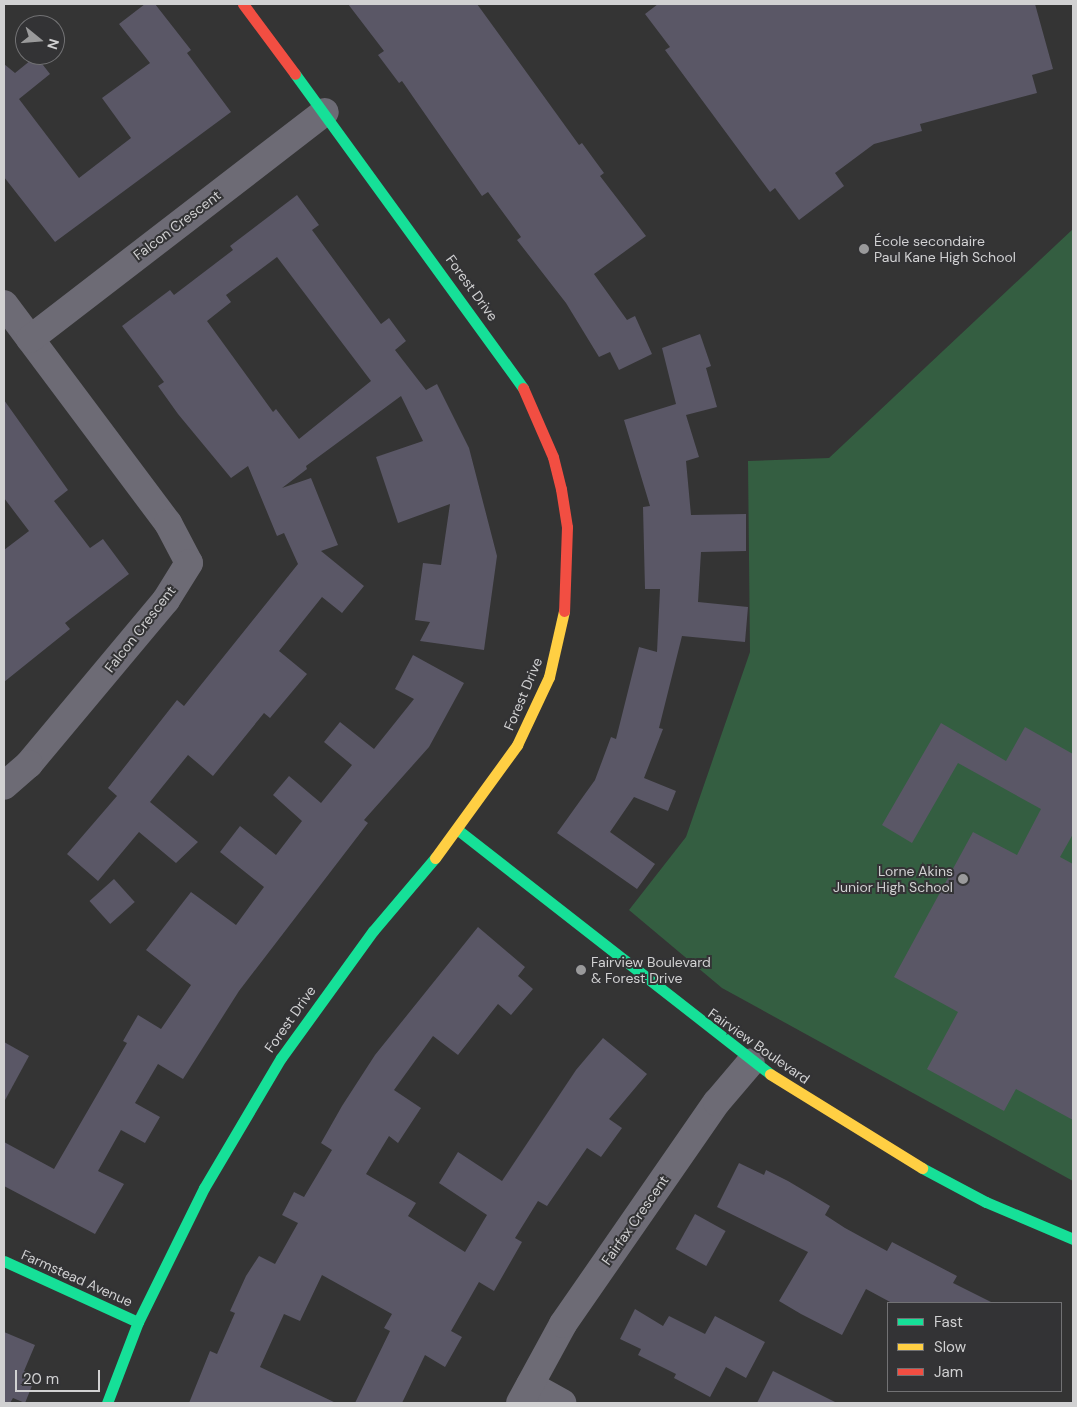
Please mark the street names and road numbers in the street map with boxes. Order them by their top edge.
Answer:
street label: Falcon Crescent [130,187,224,263]
street label: Forest Drive [442,252,502,324]
street label: Falcon Crescent [101,582,179,676]
street label: Forest Drive [500,655,546,733]
street label: Forest Drive [261,982,319,1056]
street label: Fairview Boulevard [705,1005,813,1087]
street label: Fairfax Crescent [598,1172,672,1268]
street label: Farmstead Avenue [19,1246,135,1310]

